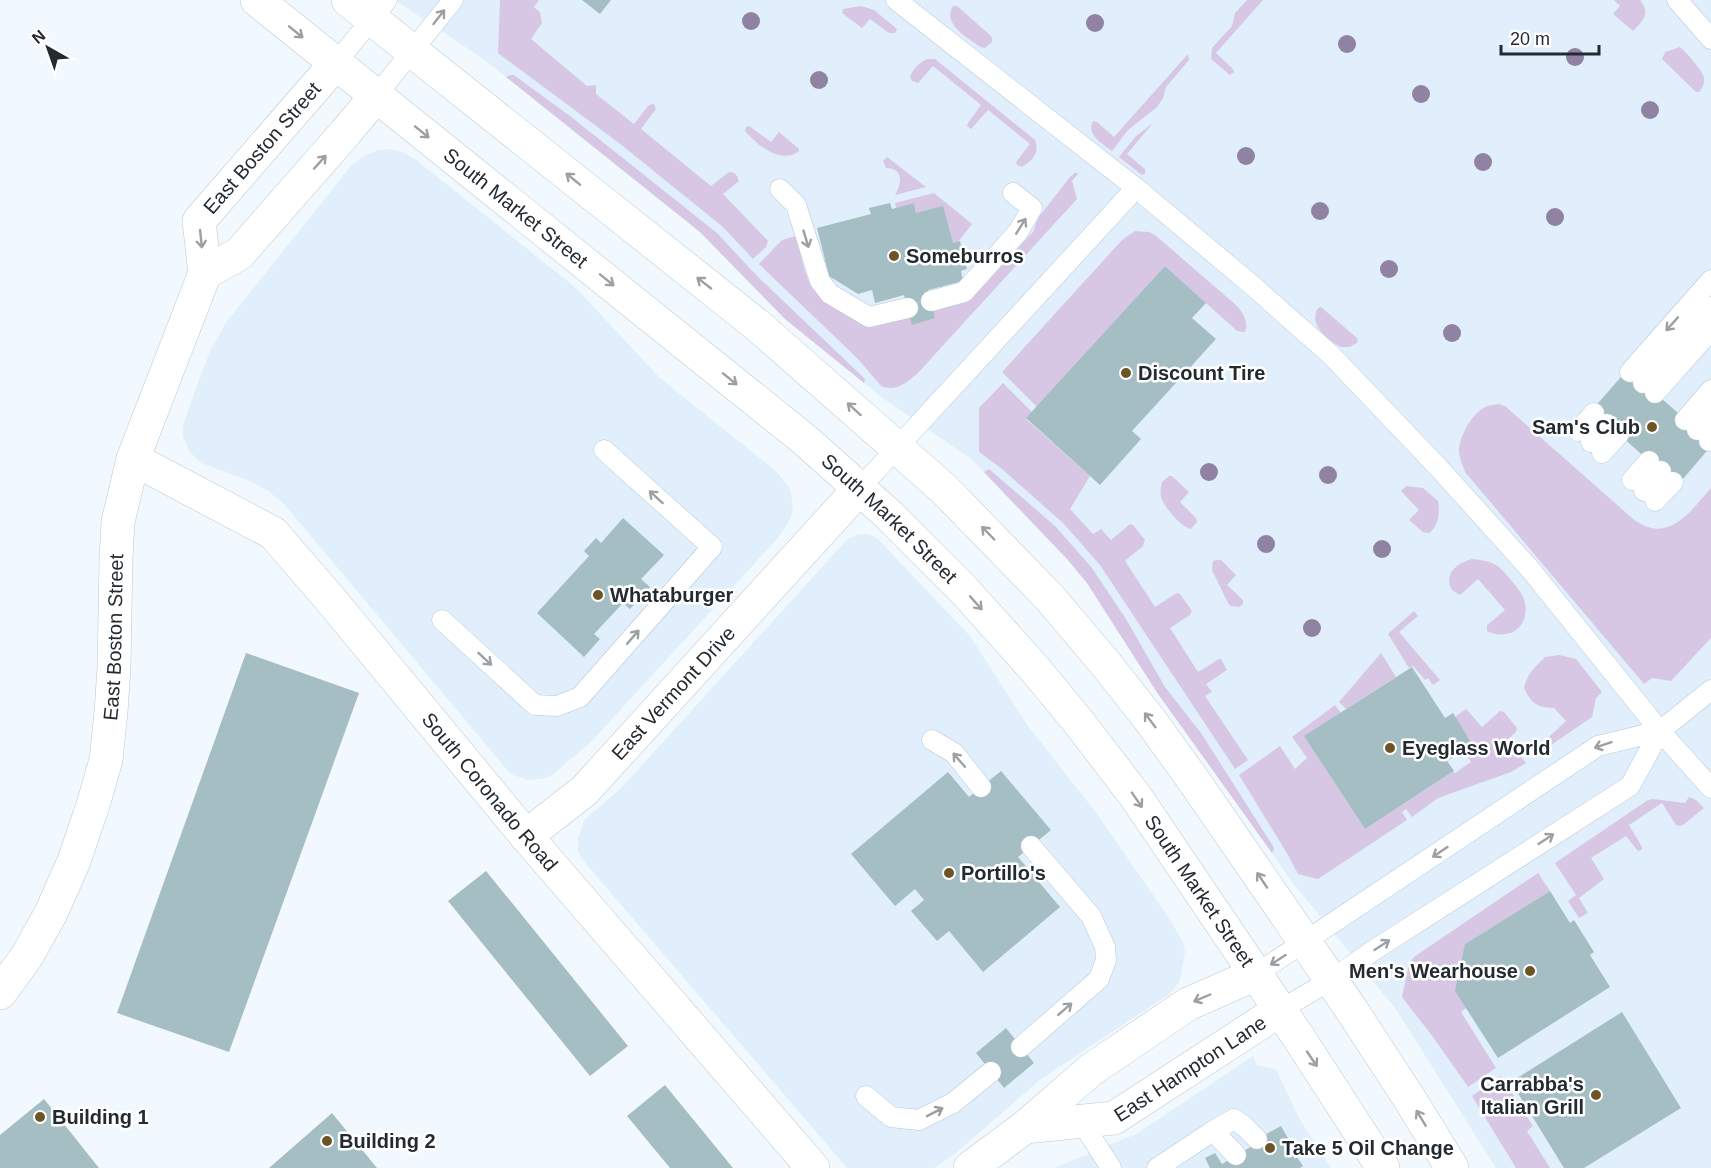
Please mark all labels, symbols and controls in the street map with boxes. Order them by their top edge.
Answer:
one-way arrow [433,10,446,26]
north arrow [18,18,78,78]
scale bar [1501,18,1598,56]
one-way arrow [288,25,304,38]
text: N [29,27,49,47]
text: 20 m [1510,29,1550,49]
street label: East Boston Street [199,78,325,218]
one-way arrow [414,126,430,139]
street label: South Market Street [440,144,592,272]
one-way arrow [313,155,327,170]
one-way arrow [565,172,581,185]
one-way arrow [1015,218,1027,235]
one-way arrow [196,229,207,248]
one-way arrow [802,229,813,248]
place label: Someburros [906,245,1024,267]
marker: Someburros [887,249,901,263]
one-way arrow [599,274,615,287]
one-way arrow [697,277,713,290]
one-way arrow [1665,316,1679,331]
place label: Discount Tire [1138,362,1265,384]
marker: Discount Tire [1119,366,1133,380]
one-way arrow [722,373,738,386]
one-way arrow [847,402,862,416]
place label: Sam's Club [1532,416,1640,438]
marker: Sam's Club [1645,420,1659,434]
street label: South Market Street [817,449,962,588]
one-way arrow [649,490,664,504]
one-way arrow [981,525,995,540]
street label: East Boston Street [99,553,127,722]
place label: Whataburger [610,584,734,606]
marker: Whataburger [591,588,605,602]
one-way arrow [969,595,983,610]
street label: East Vermont Drive [607,622,739,764]
one-way arrow [626,630,640,645]
one-way arrow [477,652,492,666]
street label: South Coronado Road [418,708,562,875]
one-way arrow [1143,713,1156,729]
place label: Eyeglass World [1402,737,1551,759]
marker: Eyeglass World [1383,741,1397,755]
one-way arrow [1594,741,1613,752]
one-way arrow [953,752,966,768]
one-way arrow [1131,791,1143,807]
street label: South Market Street [1140,811,1259,971]
one-way arrow [1537,833,1554,845]
one-way arrow [1432,846,1449,858]
place label: Portillo's [961,862,1046,884]
marker: Portillo's [942,866,956,880]
one-way arrow [1256,872,1268,888]
one-way arrow [1373,938,1390,950]
one-way arrow [1270,954,1287,966]
place label: Men's Wearhouse [1349,960,1518,982]
marker: Men's Wearhouse [1523,964,1537,978]
one-way arrow [1194,993,1212,1004]
one-way arrow [1057,1002,1073,1015]
street label: East Hampton Lane [1110,1011,1270,1126]
one-way arrow [1306,1050,1319,1067]
place label: Carrabba's Italian Grill [1480,1073,1584,1118]
marker: Carrabba's Italian Grill [1589,1088,1603,1102]
place label: Building 1 [52,1106,149,1128]
one-way arrow [926,1106,944,1117]
marker: Building 1 [33,1110,47,1124]
one-way arrow [1415,1110,1427,1127]
place label: Building 2 [339,1130,436,1152]
marker: Building 2 [320,1134,334,1148]
place label: Take 5 Oil Change [1282,1137,1454,1159]
marker: Take 5 Oil Change [1263,1141,1277,1155]

